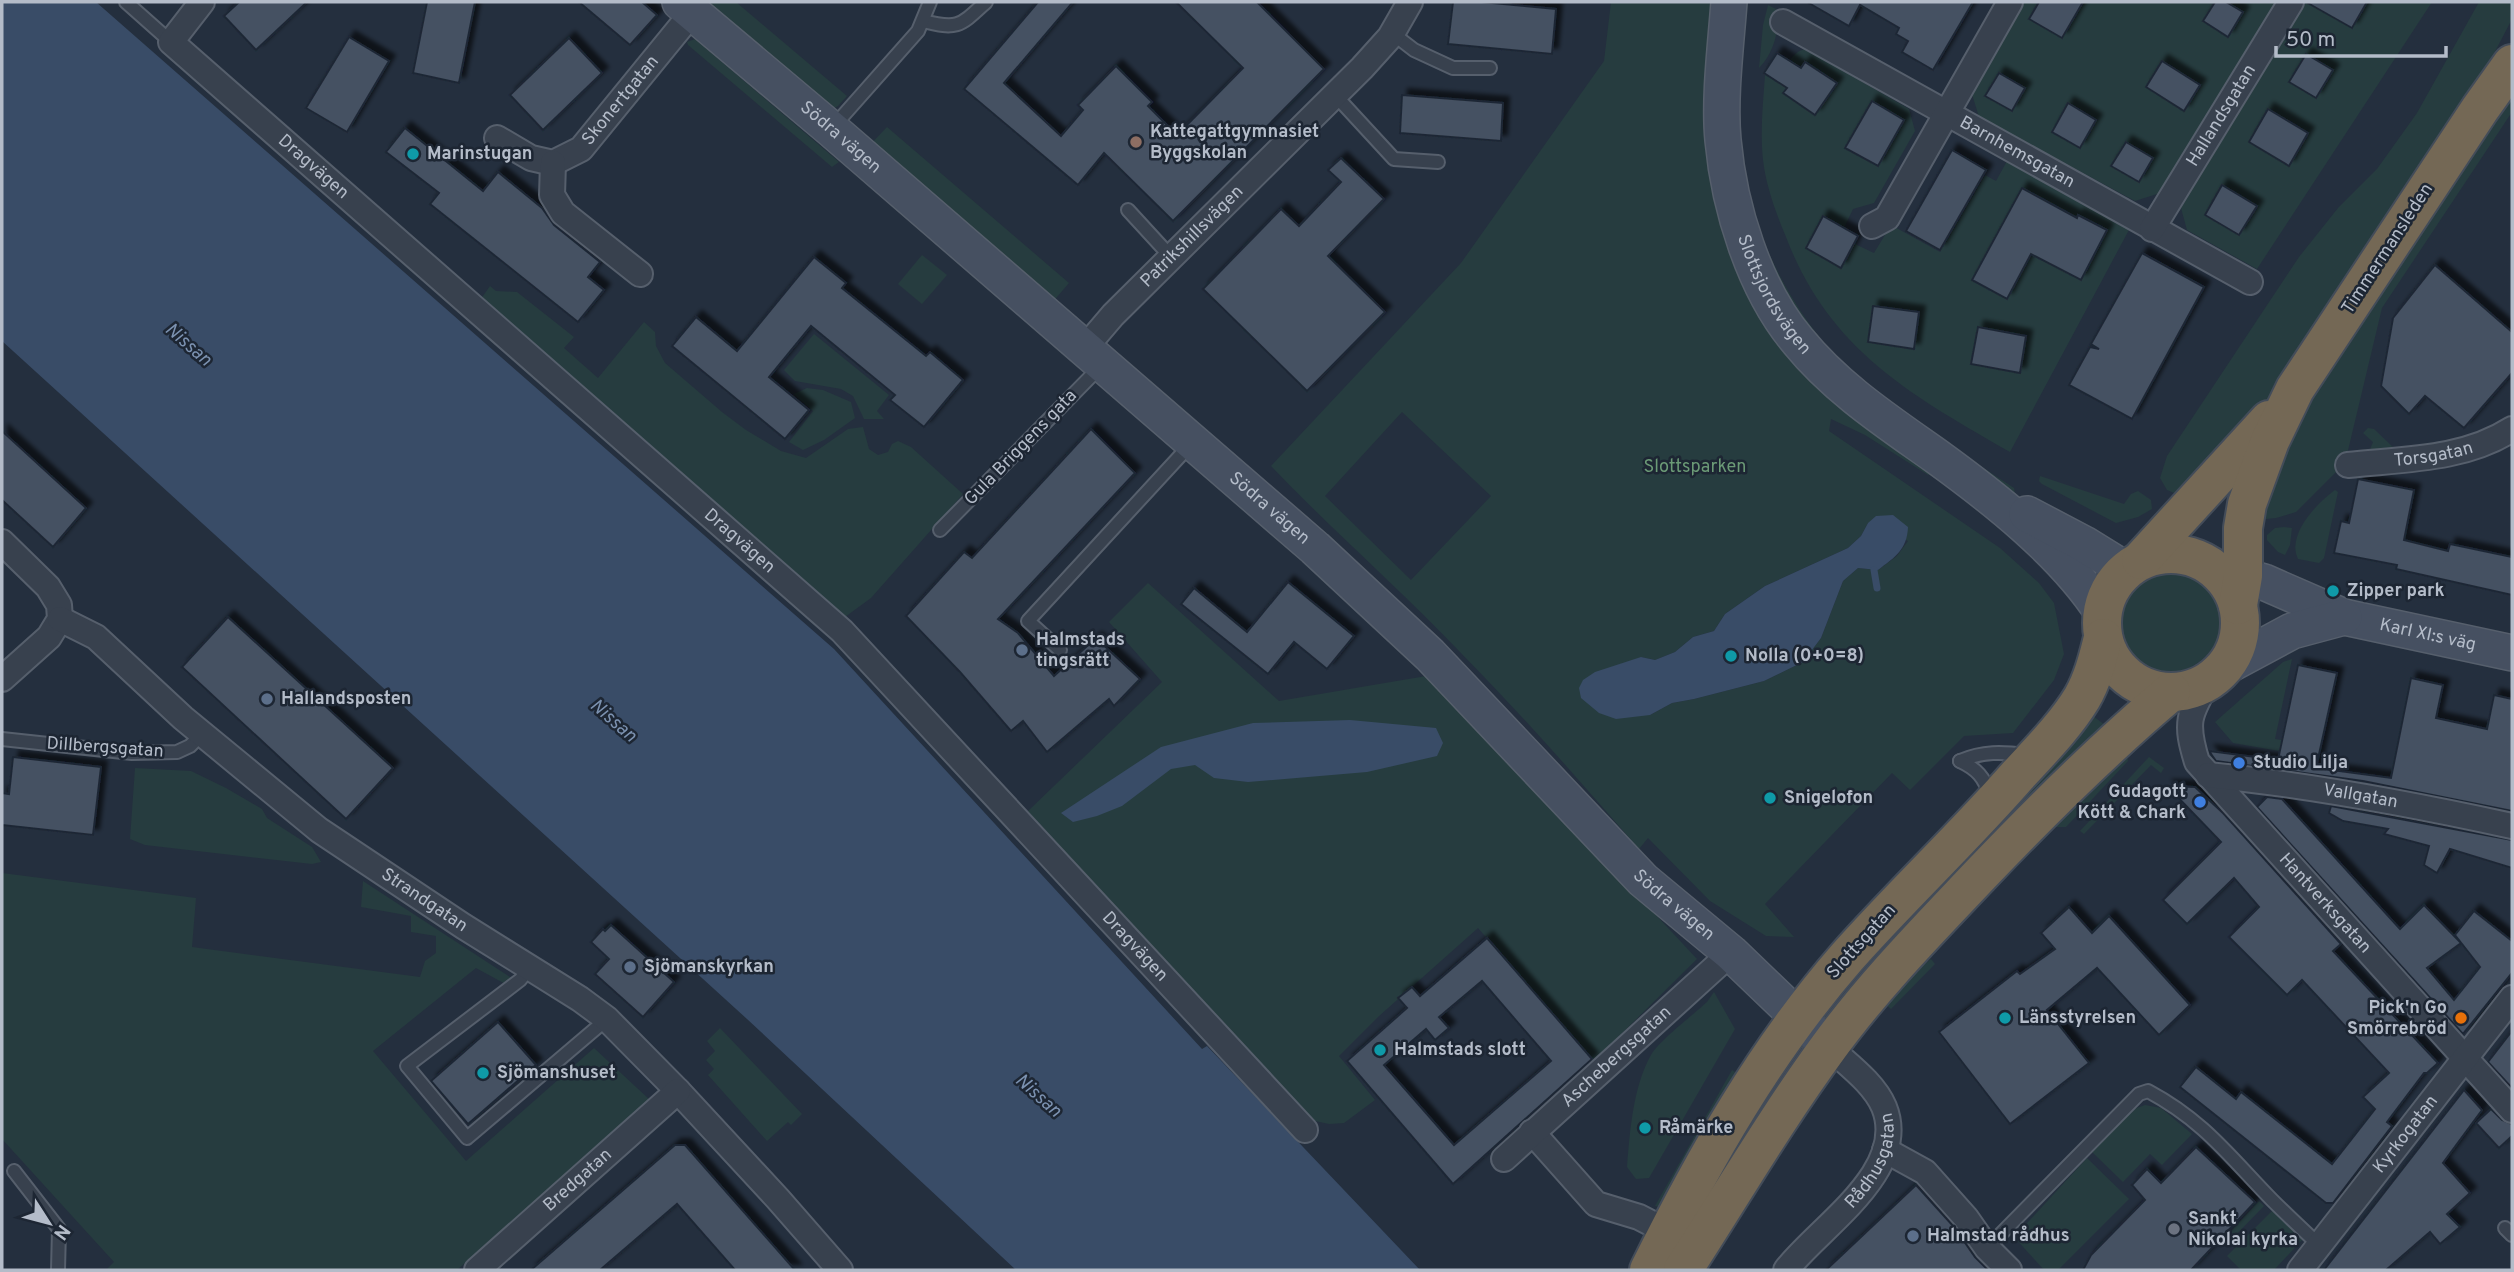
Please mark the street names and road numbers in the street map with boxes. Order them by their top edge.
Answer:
street label: Skonertgatan [577,51,664,150]
street label: Hallandsgatan [2182,60,2261,171]
street label: Södra vägen [795,96,886,179]
street label: Barnhemsgatan [1955,111,2079,194]
street label: Dragvägen [273,129,354,204]
street label: Timmermansleden [2337,179,2439,319]
street label: Patrikshillsvägen [1136,181,1248,293]
street label: Slottsjordsvägen [1732,231,1816,360]
street label: Gula Briggens gata [960,385,1082,511]
street label: Torsgatan [2393,436,2476,472]
street label: Södra vägen [1224,467,1315,550]
street label: Dragvägen [699,503,780,578]
street label: Karl XI:s väg [2377,613,2478,656]
street label: Dillbergsgatan [46,732,164,764]
street label: Vallgatan [2322,778,2400,814]
street label: Hantverksgatan [2274,849,2376,958]
street label: Strandgatan [377,863,472,937]
street label: Södra vägen [1628,865,1719,946]
street label: Slottsgatan [1822,900,1902,984]
street label: Dragvägen [1097,907,1173,987]
street label: Aschebergsgatan [1557,1001,1676,1113]
street label: Kyrkogatan [2368,1091,2443,1178]
street label: Rådhusgatan [1840,1111,1900,1214]
street label: Bredgatan [539,1144,617,1217]

